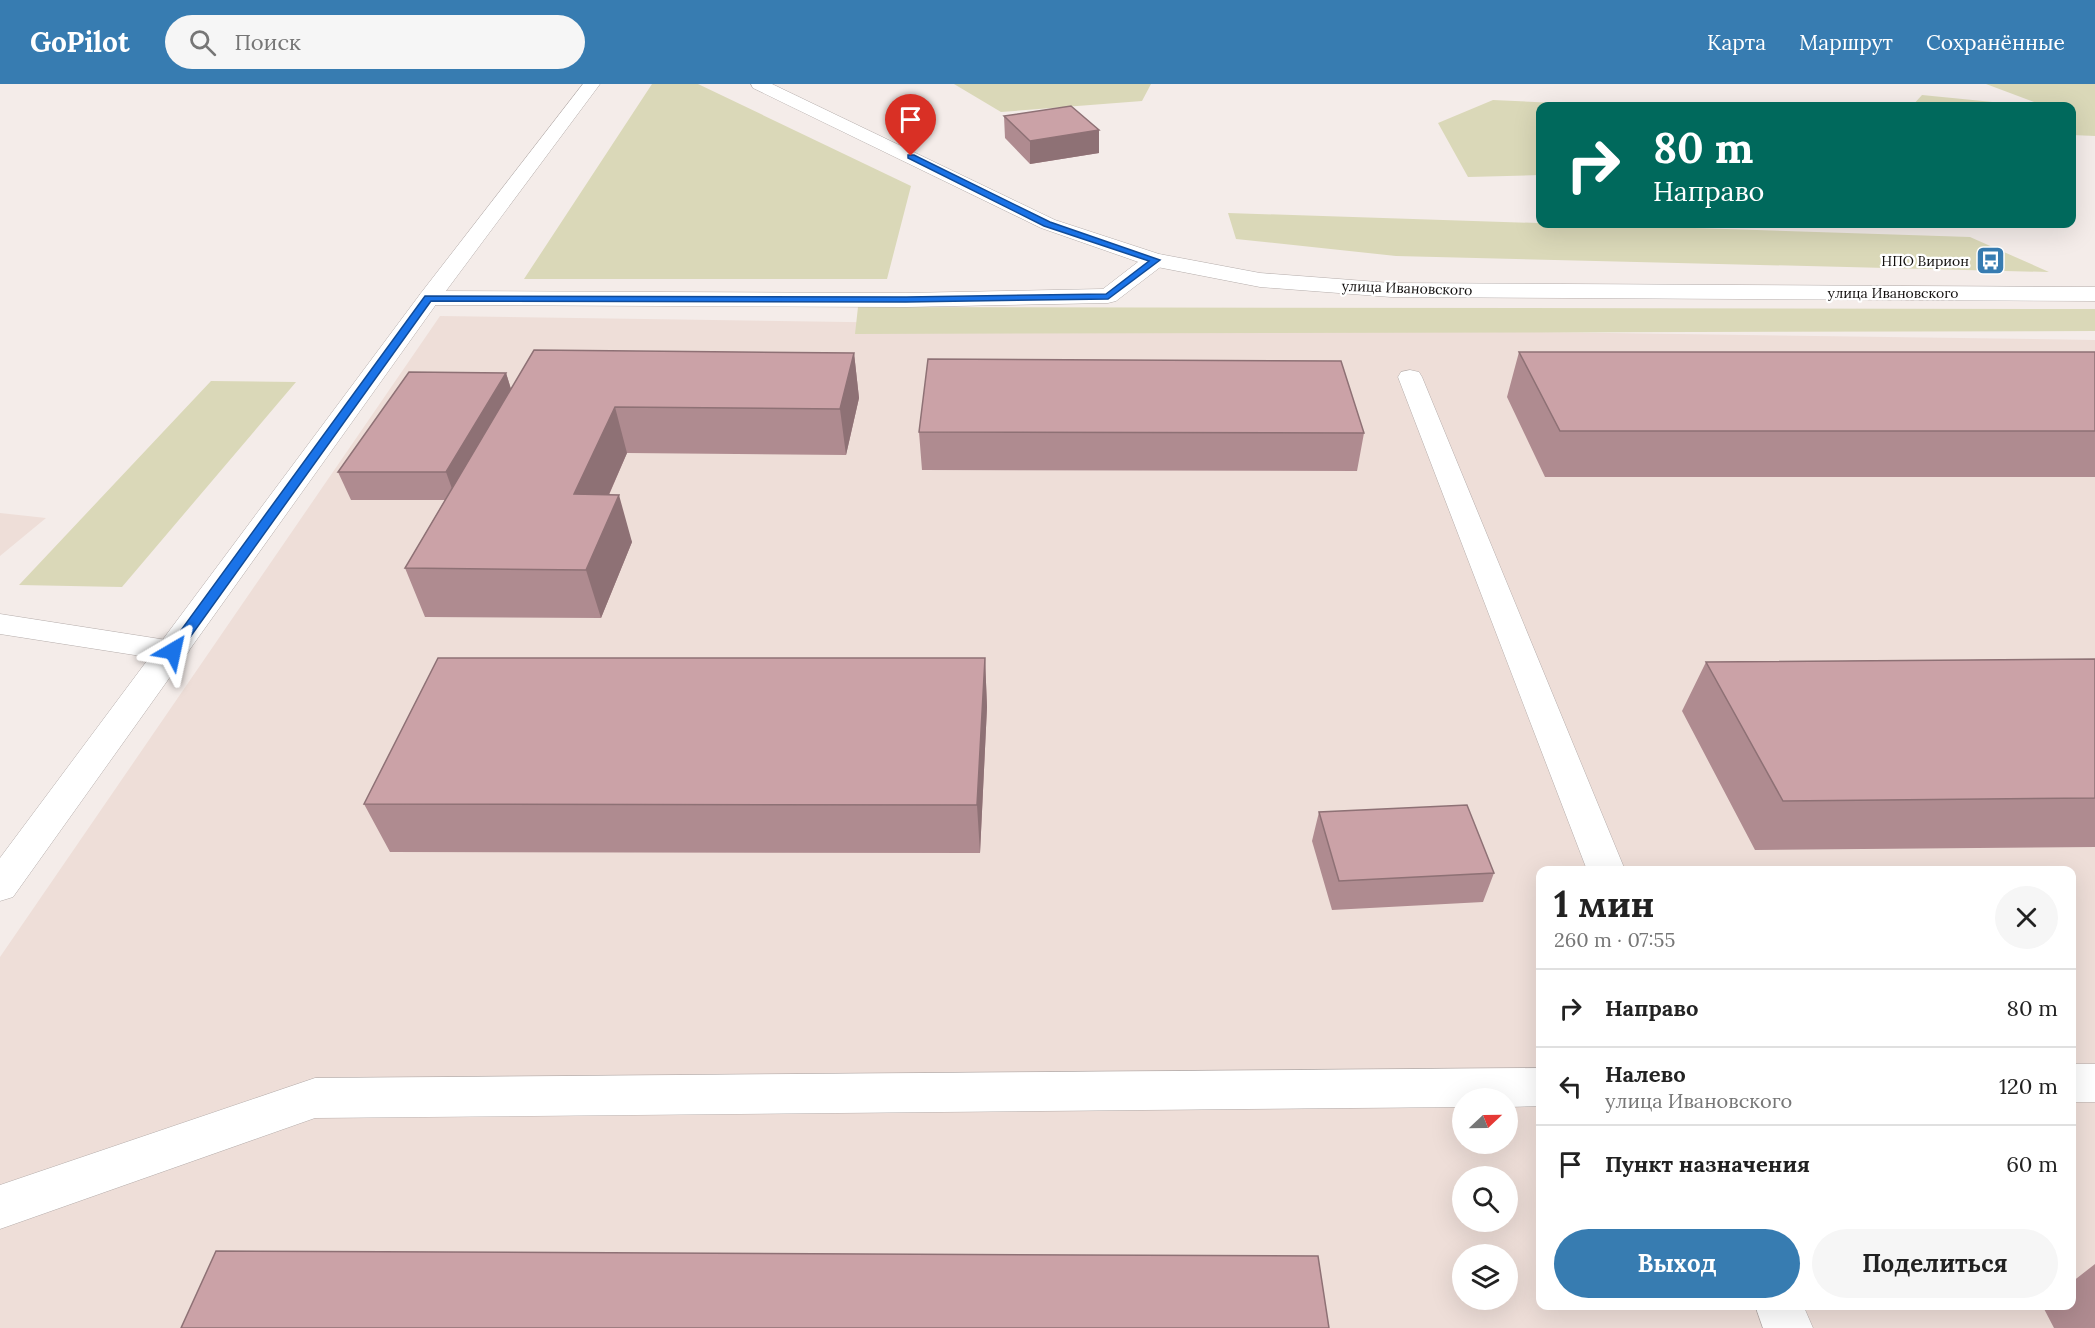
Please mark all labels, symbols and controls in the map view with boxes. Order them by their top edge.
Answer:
search box [165,15,585,69]
text: GoPilot [30,24,129,60]
icon: search [186,26,219,59]
text: Поиск [234,28,301,56]
text: Карта [1707,29,1766,56]
text: Маршрут [1799,29,1893,56]
text: Сохранённые [1926,29,2065,56]
pin [885,94,936,156]
icon: arrive [894,103,927,136]
text: 80 m [1653,121,1753,175]
icon: right [1554,126,1632,204]
text: Направо [1653,174,1764,208]
bus stop icon: НПО Вирион [1974,245,2006,277]
place label: НПО Вирион [1881,252,1969,270]
street label: улица Ивановского [1341,277,1473,299]
street label: улица Ивановского [1828,284,1958,302]
position arrow [141,619,205,683]
text: 1 мин [1554,881,1655,927]
button: close [1995,886,2058,949]
text: 260 m · 07:55 [1554,927,1675,952]
icon: right [1554,992,1587,1025]
text: Направо [1605,994,1699,1022]
text: 80 m [2007,994,2058,1022]
text: Налево [1605,1060,1686,1088]
icon: left [1554,1070,1587,1103]
text: 120 m [1999,1072,2058,1100]
north arrow [1452,1088,1518,1154]
map controls [1452,1088,1518,1310]
text: улица Ивановского [1605,1088,1792,1113]
icon: arrive [1554,1148,1587,1181]
text: Пункт назначения [1605,1150,1810,1178]
text: 60 m [2006,1150,2058,1178]
button: search [1452,1166,1518,1232]
button: Выход [1554,1229,1800,1298]
button: Поделиться [1812,1229,2058,1298]
button: layers [1452,1244,1518,1310]

